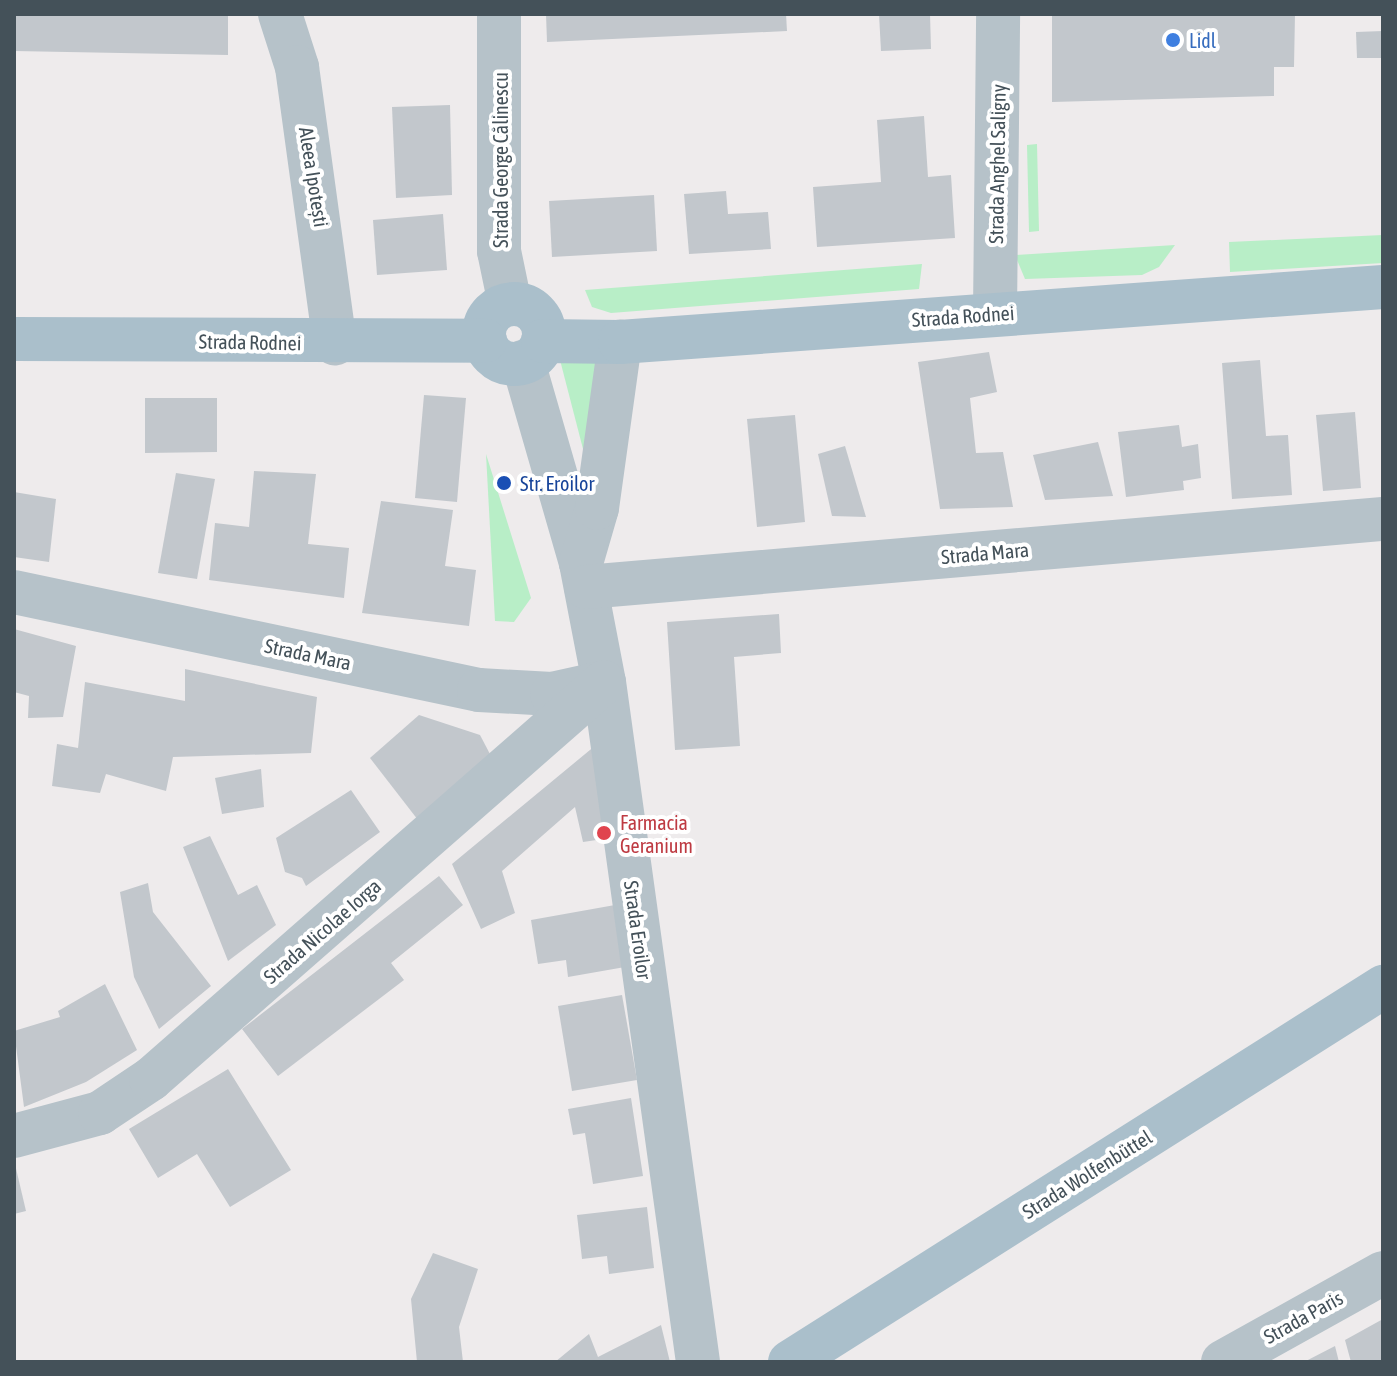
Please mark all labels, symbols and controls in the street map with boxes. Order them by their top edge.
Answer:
place label: Lidl [1189,28,1216,52]
marker: Lidl [1164,31,1182,49]
street label: Strada George Călinescu [488,72,512,248]
street label: Strada Anghel Saligny [984,84,1010,244]
street label: Aleea Ipotești [294,125,334,229]
street label: Strada Rodnei [911,300,1015,332]
street label: Strada Rodnei [198,329,302,355]
place label: Str. Eroilor [520,471,594,495]
marker: Str. Eroilor [495,474,513,492]
street label: Strada Mara [940,537,1030,569]
street label: Strada Mara [262,633,354,675]
place label: Farmacia Geranium [620,810,693,857]
marker: Farmacia Geranium [595,824,613,842]
street label: Strada Nicolae Iorga [259,874,385,988]
street label: Strada Eroilor [619,879,657,981]
street label: Strada Wolfenbüttel [1018,1125,1156,1223]
street label: Strada Paris [1259,1285,1347,1349]

